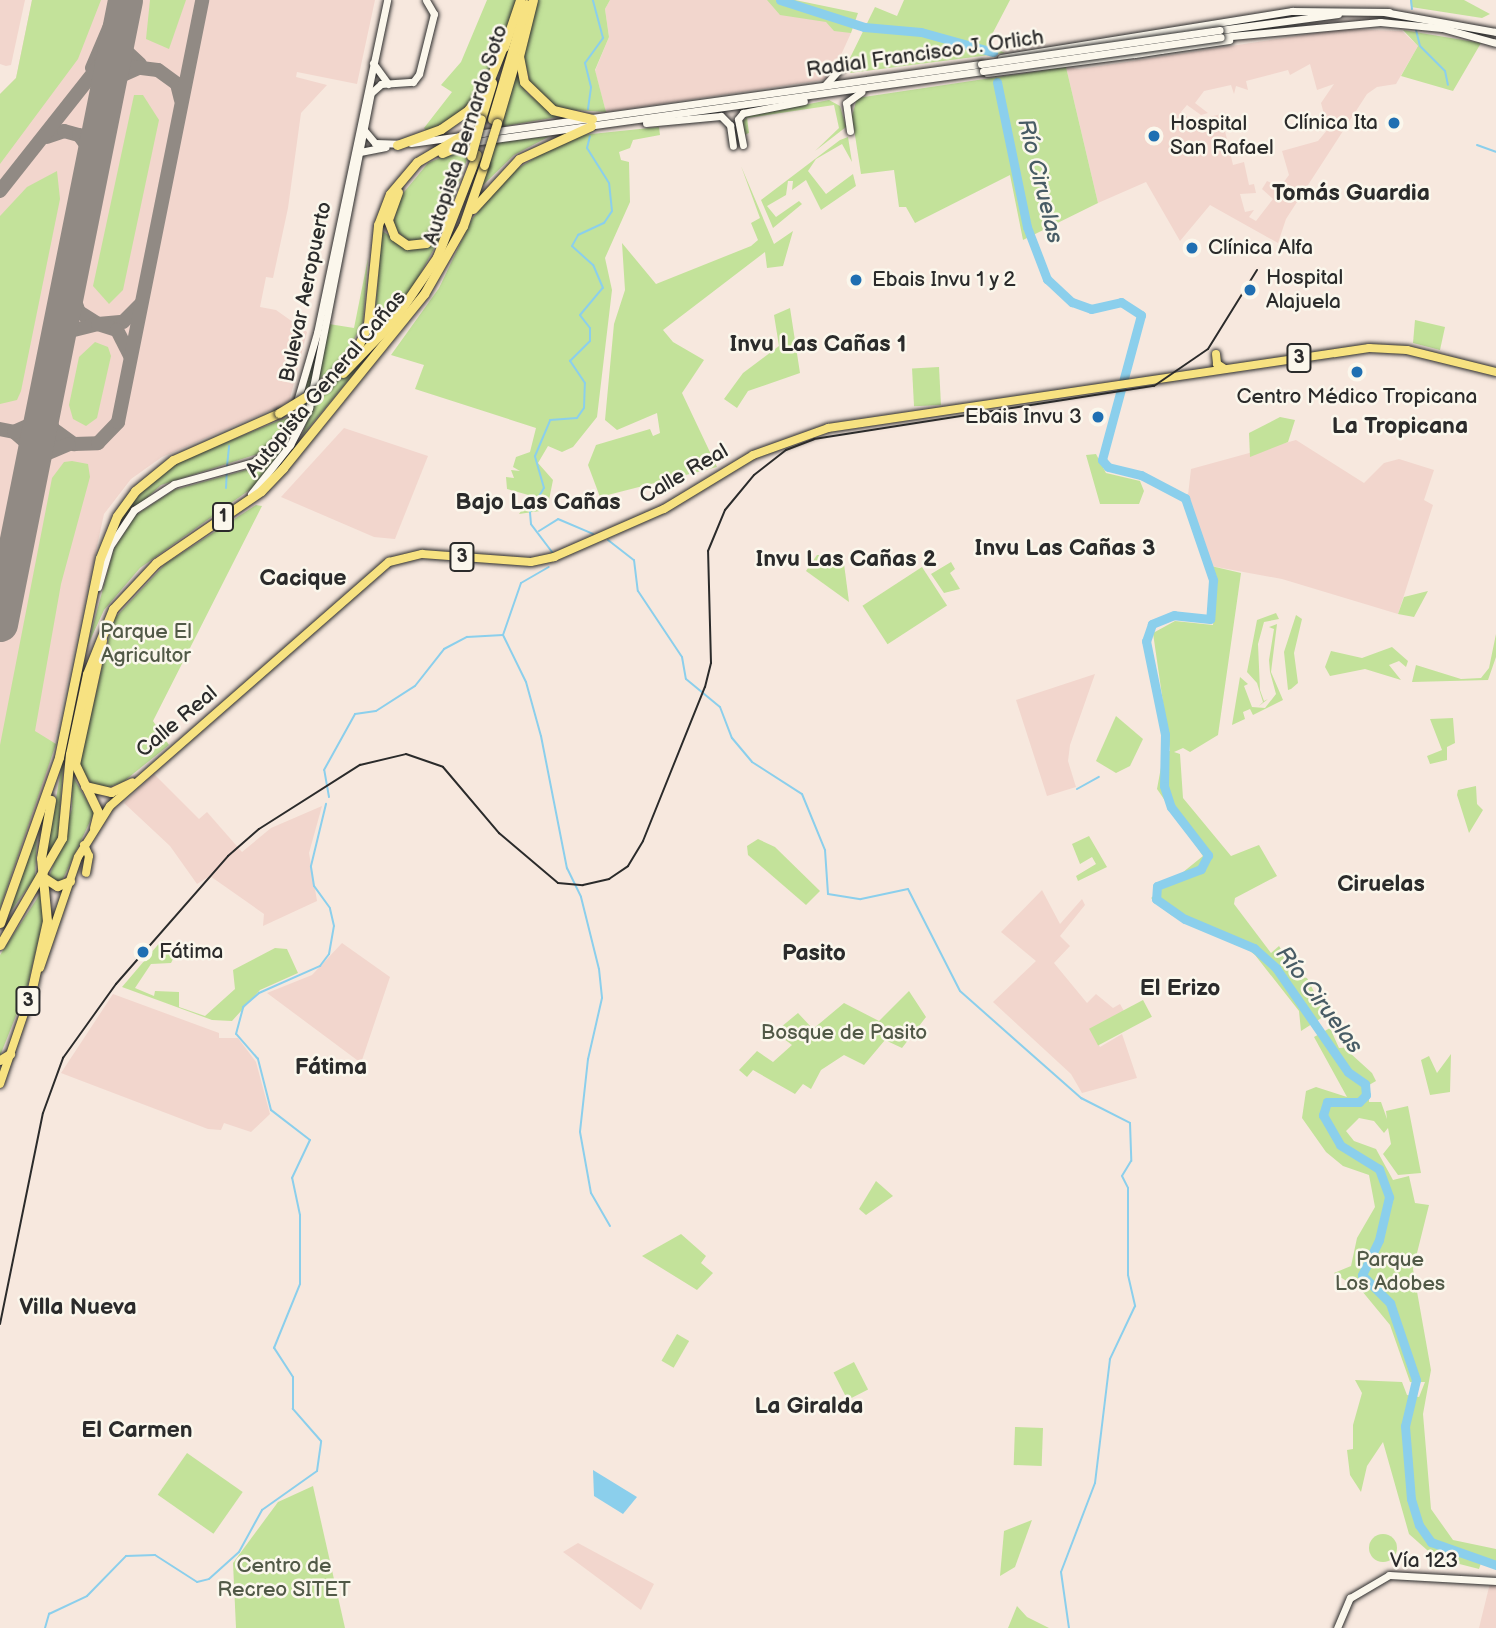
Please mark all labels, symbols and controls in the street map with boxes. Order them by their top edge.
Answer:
street label: Autopista Bernardo Soto [418,22,514,248]
street label: Radial Francisco J. Orlich [804,25,1046,83]
place label: Clínica Ita [1284,110,1378,136]
place label: Hospital San Rafael [1170,111,1274,161]
marker: Clínica Ita [1384,113,1404,133]
water label: Río Ciruelas [1011,116,1069,246]
marker: Hospital San Rafael [1144,126,1164,146]
district label: Tomás Guardia [1272,179,1430,207]
street label: Bulevar Aeropuerto [275,200,337,384]
place label: Clínica Alfa [1208,235,1313,261]
marker: Clínica Alfa [1182,238,1202,258]
place label: Hospital Alajuela [1266,265,1343,315]
place label: Ebais Invu 1 y 2 [872,267,1018,293]
marker: Ebais Invu 1 y 2 [846,270,866,290]
marker: Hospital Alajuela [1240,280,1260,300]
street label: Autopista General Cañas [241,286,411,482]
district label: Invu Las Cañas 1 [729,330,907,358]
road number: 3 [1285,342,1313,374]
marker: Centro Médico Tropicana [1347,362,1367,382]
place label: Centro Médico Tropicana [1236,384,1478,410]
place label: Ebais Invu 3 [965,404,1082,430]
marker: Ebais Invu 3 [1088,407,1108,427]
district label: La Tropicana [1332,412,1468,440]
street label: Calle Real [635,439,733,509]
district label: Bajo Las Cañas [455,488,621,516]
road number: 1 [211,502,235,532]
district label: Invu Las Cañas 3 [975,534,1155,562]
road number: 3 [448,542,476,572]
district label: Invu Las Cañas 2 [755,545,937,573]
district label: Cacique [259,564,347,592]
park label: Parque El Agricultor [100,619,192,669]
street label: Calle Real [131,681,223,763]
district label: Ciruelas [1337,870,1425,898]
place label: Fátima [159,939,223,965]
district label: Pasito [782,939,846,967]
water label: Río Ciruelas [1270,941,1368,1059]
marker: Fátima [133,942,153,962]
district label: El Erizo [1140,974,1220,1002]
road number: 3 [14,986,42,1016]
park label: Bosque de Pasito [761,1020,927,1046]
district label: Fátima [295,1053,367,1081]
park label: Parque Los Adobes [1335,1247,1445,1297]
district label: Villa Nueva [19,1293,137,1321]
district label: La Giralda [754,1392,864,1420]
district label: El Carmen [81,1416,193,1444]
street label: Vía 123 [1390,1548,1458,1574]
park label: Centro de Recreo SITET [217,1553,351,1603]

